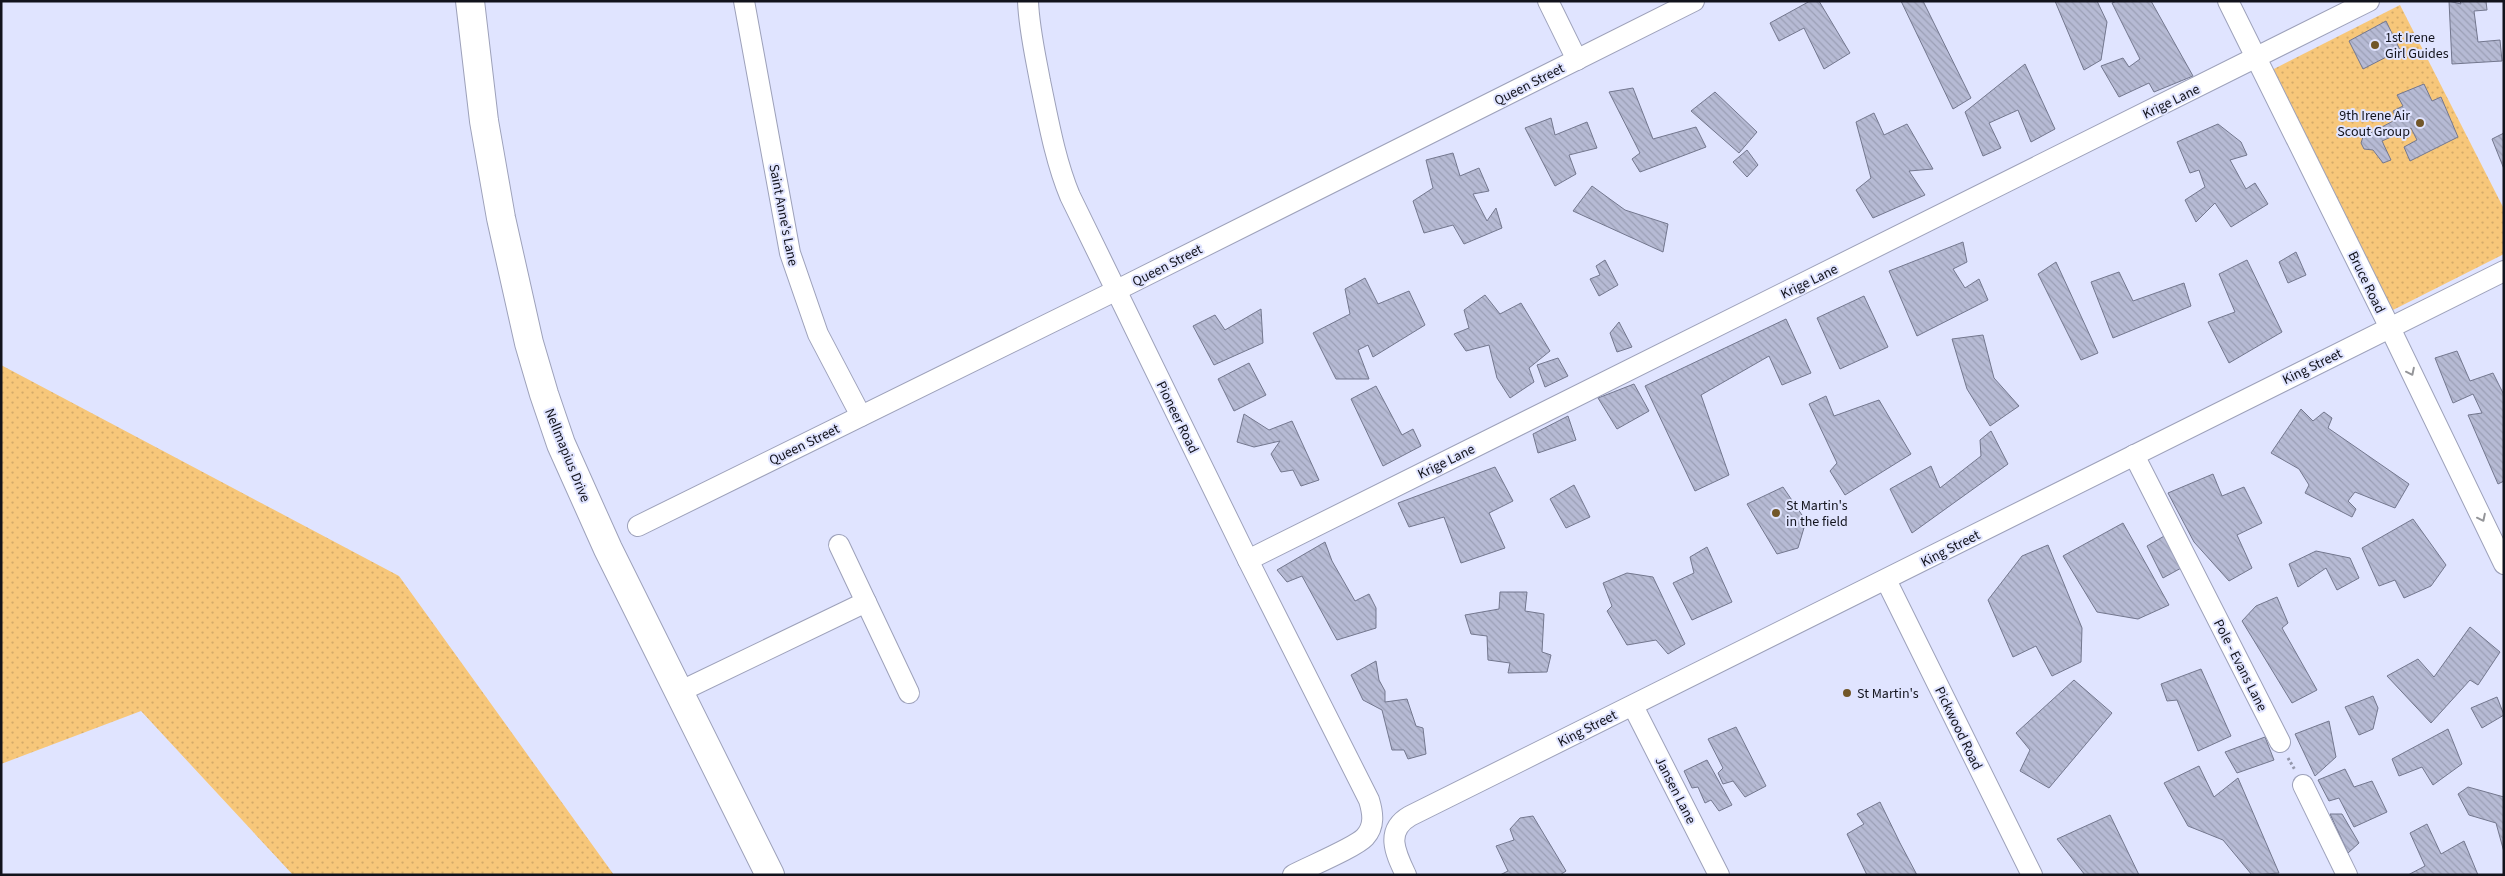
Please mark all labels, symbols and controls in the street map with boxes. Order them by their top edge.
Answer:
place label: 1st Irene Girl Guides [2385,28,2449,64]
marker: 1st Irene Girl Guides [2369,39,2381,51]
street label: Queen Street [1491,59,1568,111]
street label: Krige Lane [2139,79,2203,124]
place label: 9th Irene Air Scout Group [2337,106,2410,142]
marker: 9th Irene Air Scout Group [2414,117,2426,129]
street label: Saint Anne's Lane [763,163,803,268]
street label: Queen Street [1129,240,1206,292]
street label: Bruce Road [2343,248,2390,317]
street label: Krige Lane [1777,259,1841,304]
street label: King Street [2279,344,2346,390]
one-way arrow [2405,367,2415,376]
street label: Pioneer Road [1151,378,1203,457]
street label: Nellmapius Drive [539,405,595,505]
street label: Queen Street [766,419,843,471]
street label: Krige Lane [1414,439,1478,484]
place label: St Martin's in the field [1786,496,1848,532]
marker: St Martin's in the field [1770,507,1782,519]
one-way arrow [2475,513,2486,522]
street label: King Street [1917,525,1984,572]
street label: Pole - Evans Lane [2208,616,2272,715]
street label: Pickwood Road [1929,683,1987,773]
place label: St Martin's [1857,684,1919,704]
marker: St Martin's [1841,687,1853,699]
street label: King Street [1554,705,1621,752]
street label: Jansen Lane [1650,753,1701,828]

